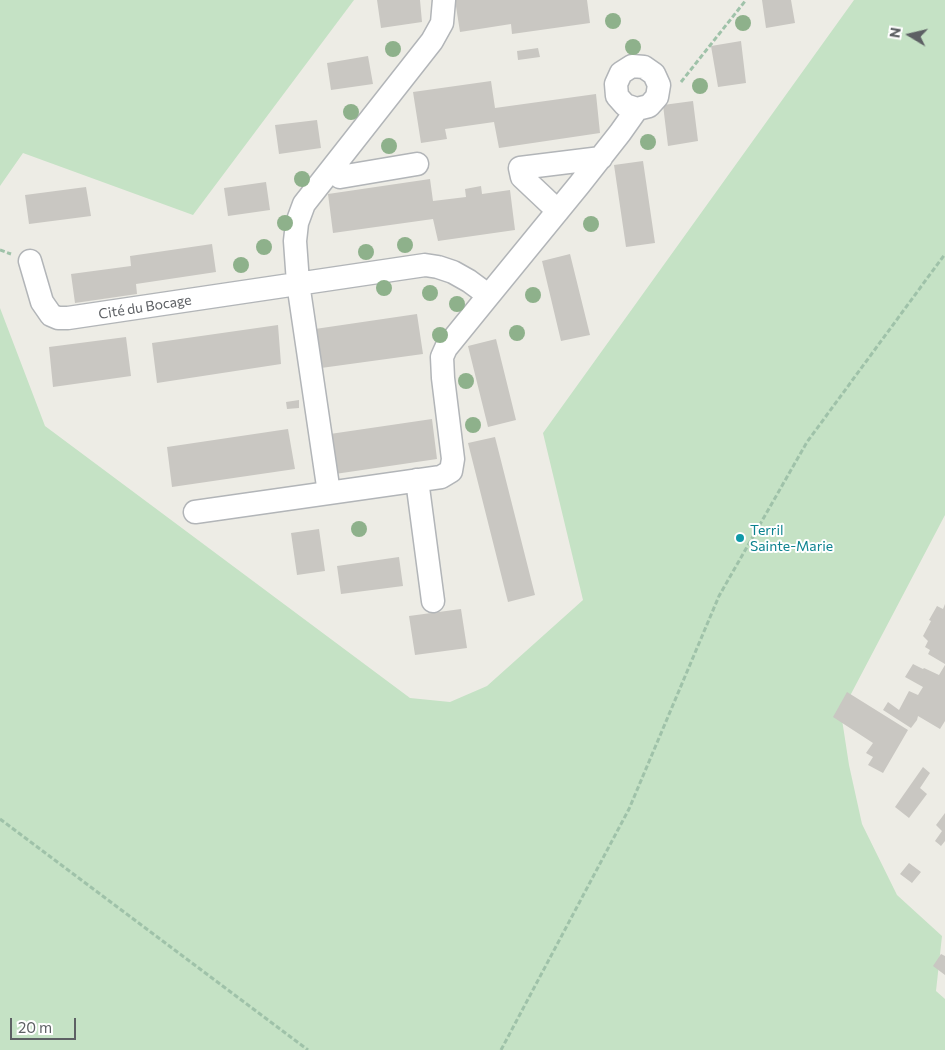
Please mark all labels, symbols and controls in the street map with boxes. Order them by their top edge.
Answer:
north arrow [885,10,935,60]
text: N [885,26,904,39]
street label: Cité du Bocage [97,291,193,323]
place label: Terril Sainte-Marie [750,522,833,554]
marker: Terril Sainte-Marie [734,532,746,544]
scale bar [12,1008,79,1040]
text: 20 m [18,1018,52,1036]

